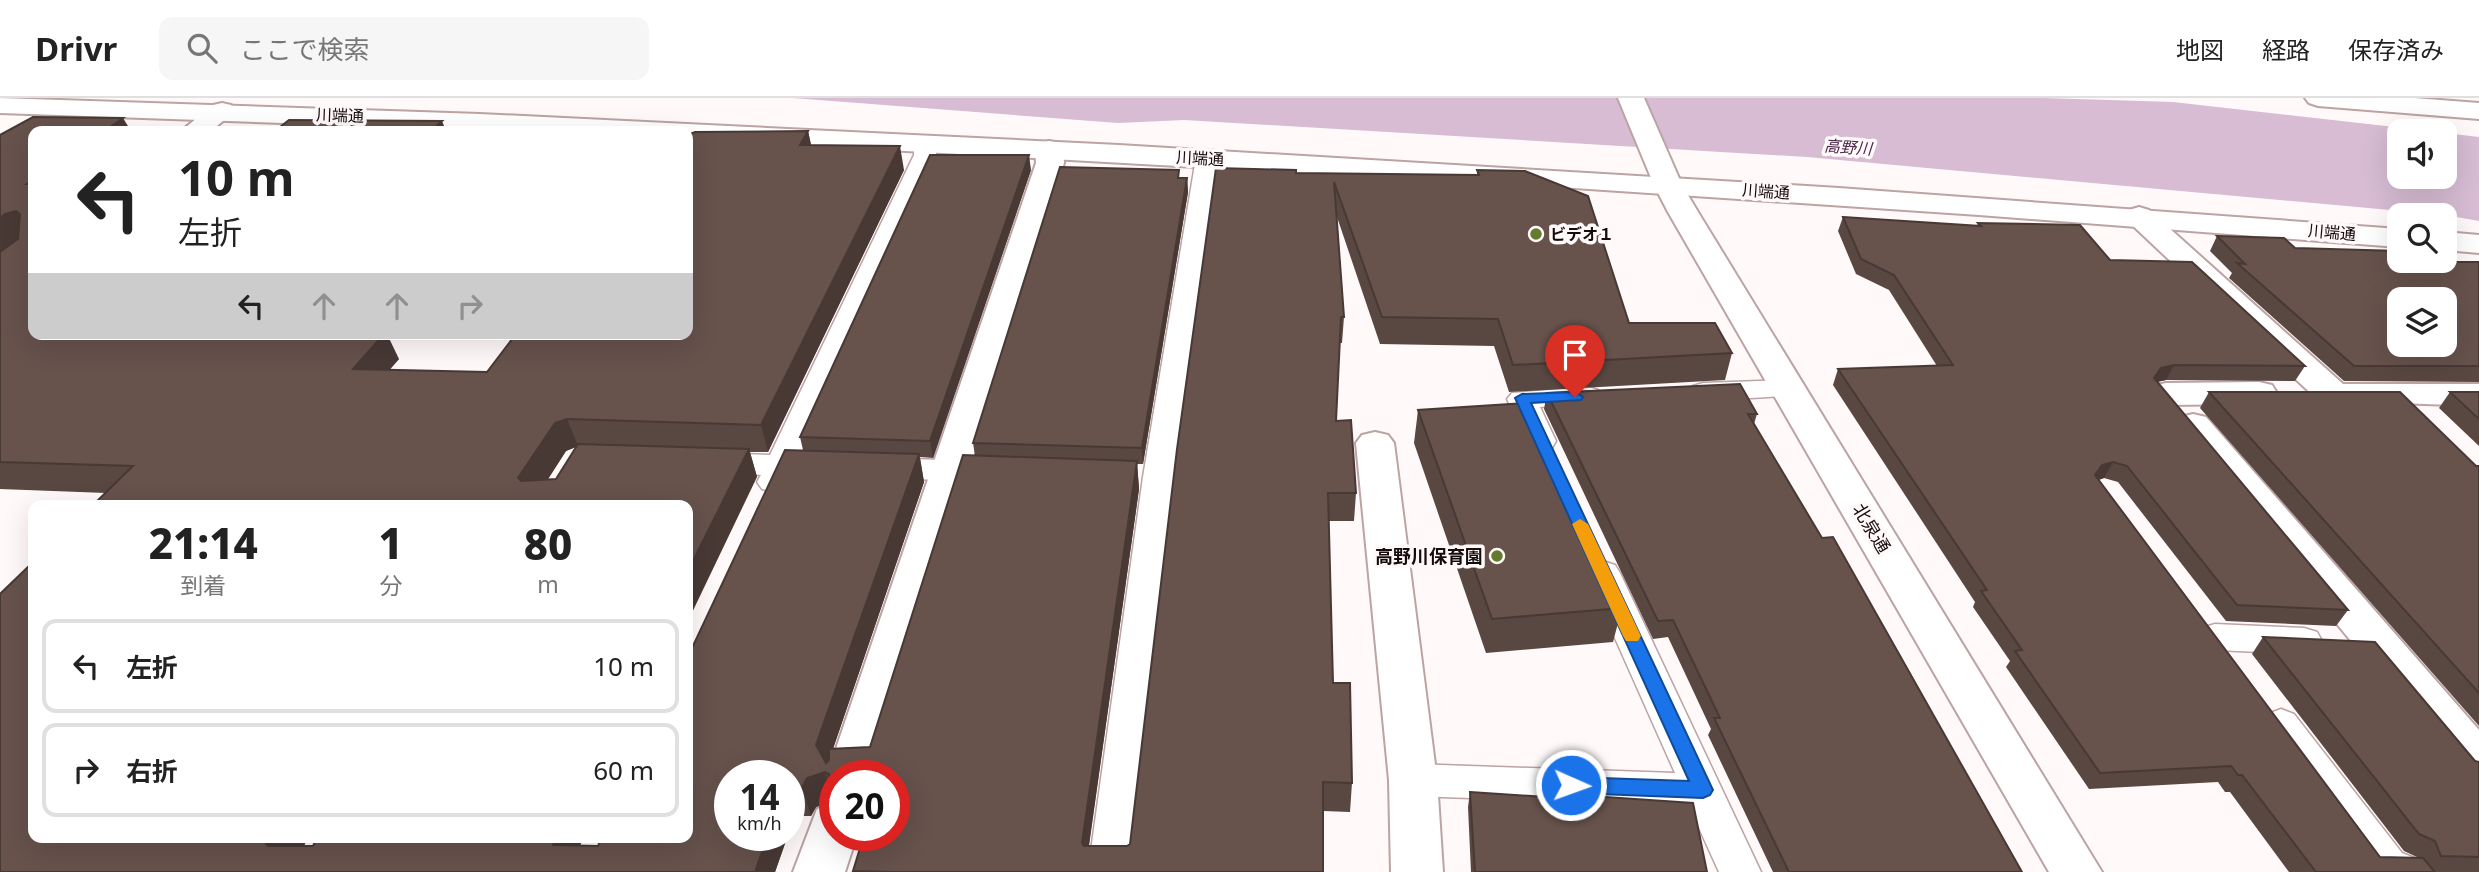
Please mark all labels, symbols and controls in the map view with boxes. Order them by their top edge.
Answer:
search box [159,17,649,80]
text: Drivr [35,26,117,71]
icon: search [183,29,221,67]
text: ここで検索 [239,31,369,67]
text: 地図 [2176,33,2224,66]
text: 経路 [2262,33,2310,66]
text: 保存済み [2348,33,2444,66]
street label: 川端通 [316,103,364,127]
map controls [2387,119,2457,357]
button: sound [2387,119,2457,189]
water label: 高野川 [1823,134,1875,160]
text: 10 m [178,144,295,210]
street label: 川端通 [1175,146,1225,170]
icon: left [63,154,154,245]
street label: 川端通 [1741,178,1791,204]
button: search [2387,203,2457,273]
text: 左折 [178,210,242,253]
street label: 川端通 [2307,219,2357,245]
place label: ビデオ１ [1550,223,1614,245]
marker: ビデオ１ [1528,226,1544,242]
icon: left [232,287,270,325]
icon: ahead [305,287,343,325]
icon: ahead [378,287,416,325]
icon: right [451,287,489,325]
button: layers [2387,287,2457,357]
pin [1545,325,1605,397]
icon: arrive [1556,336,1594,374]
street label: 北泉通 [1848,499,1896,557]
text: 21:14 [149,514,258,571]
text: 1 [379,514,403,571]
text: 80 [524,515,572,572]
place label: 高野川保育園 [1375,544,1483,568]
marker: 高野川保育園 [1489,548,1505,564]
text: m [537,568,559,600]
text: 到着 [180,569,226,601]
text: 分 [379,569,402,601]
icon: left [67,647,105,685]
text: 10 m [593,648,654,684]
text: 左折 [126,649,178,685]
position arrow [1534,748,1608,822]
icon: right [67,751,105,789]
text: 60 m [593,752,654,788]
text: 右折 [126,753,178,789]
speed limit sign: 20 [819,760,910,851]
text: 14 [739,773,780,820]
text: km/h [737,811,782,835]

